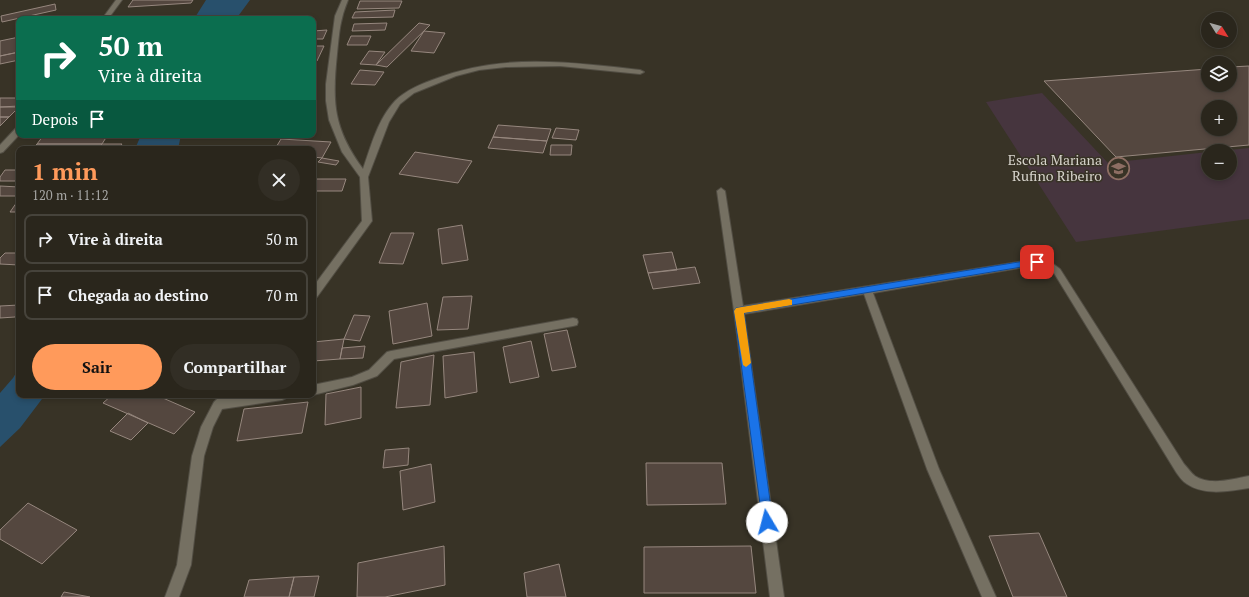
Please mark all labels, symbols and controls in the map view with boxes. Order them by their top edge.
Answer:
north arrow [1201,12,1237,48]
map controls [1201,12,1237,180]
text: 50 m [98,27,163,64]
icon: right [32,32,84,84]
button: layers [1201,56,1237,92]
text: Vire à direita [98,63,202,87]
button: + [1201,100,1237,136]
icon: arrive [86,108,108,130]
text: Depois [32,109,78,129]
button: − [1201,144,1237,180]
place label: Escola Mariana Rufino Ribeiro [1008,150,1102,185]
text: 1 min [32,155,98,187]
school or university icon: Escola Mariana Rufino Ribeiro [1105,155,1131,181]
button: close [258,159,300,201]
text: 120 m · 11:12 [32,186,109,204]
icon: right [34,228,56,250]
text: Vire à direita [68,229,163,249]
text: 50 m [265,229,298,249]
pin [1020,245,1054,279]
icon: arrive [1026,251,1048,273]
icon: arrive [34,284,56,306]
text: Chegada ao destino [68,285,208,305]
text: 70 m [265,285,298,305]
button: Sair [32,344,162,390]
button: Compartilhar [170,344,300,390]
position arrow [746,501,788,543]

